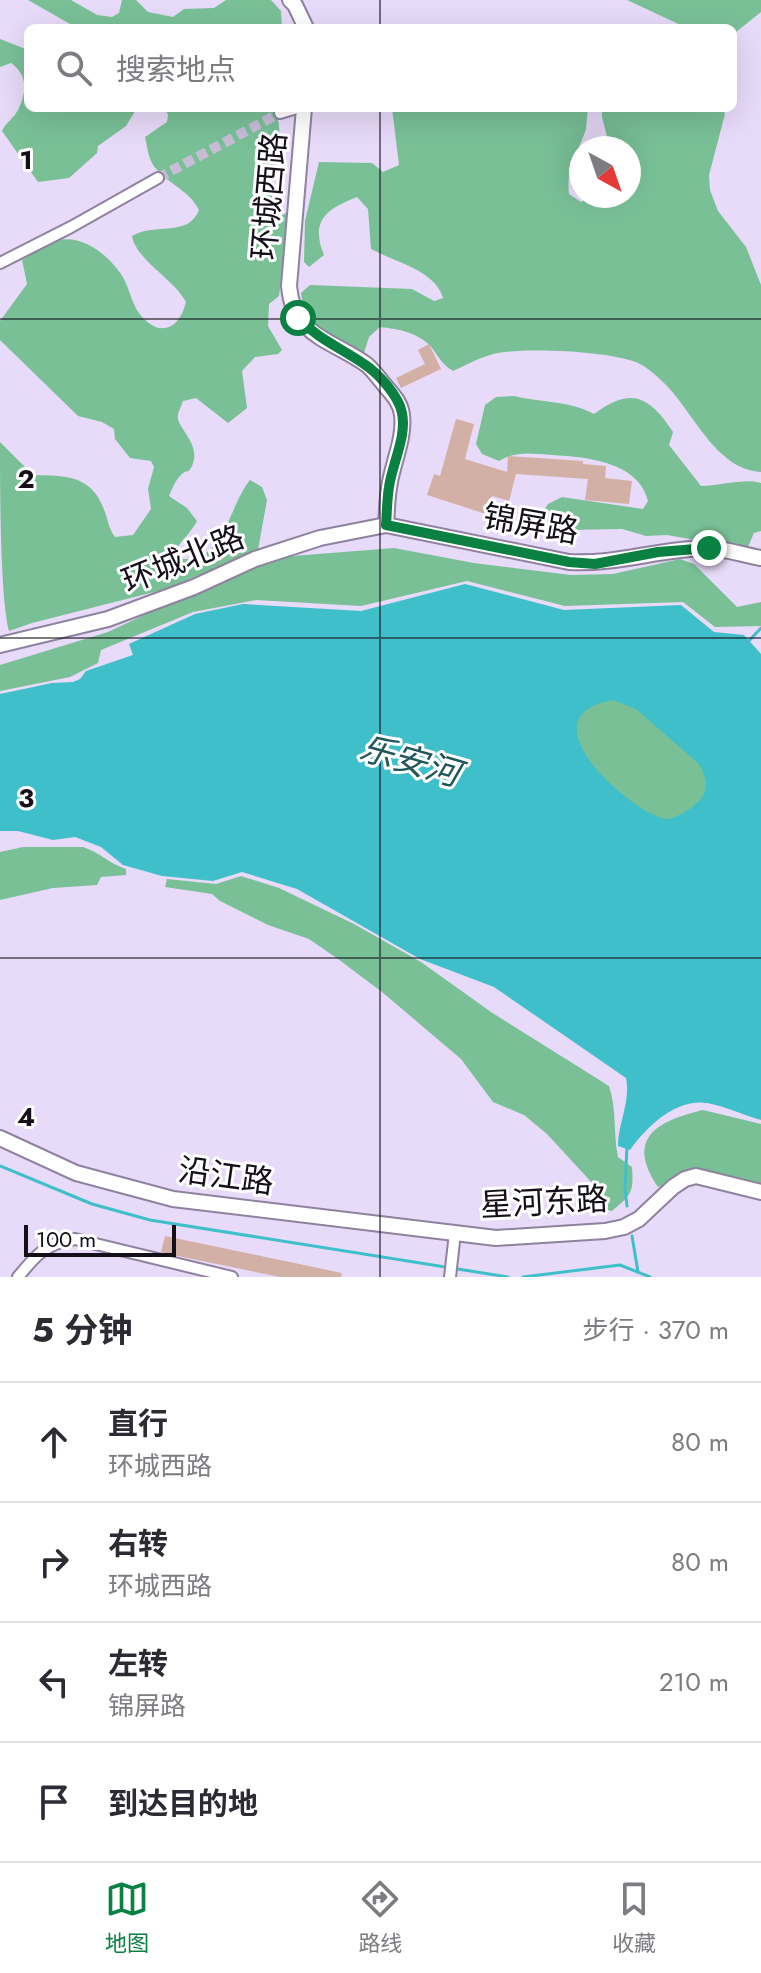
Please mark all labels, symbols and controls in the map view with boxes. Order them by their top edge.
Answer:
search box [24,24,737,112]
icon: search [52,46,96,90]
text: 搜索地点 [116,48,236,91]
street label: 环城西路 [241,130,297,262]
north arrow [569,136,641,208]
text: 1 [19,141,33,179]
route start [280,300,316,336]
text: 2 [17,460,35,498]
street label: 锦屏路 [480,493,582,555]
street label: 环城北路 [115,514,251,604]
route end [691,530,727,566]
water label: 乐安河 [354,723,472,800]
text: 3 [18,779,34,817]
text: 4 [17,1098,35,1136]
street label: 沿江路 [175,1147,277,1205]
street label: 星河东路 [479,1176,609,1228]
scale bar [24,1221,176,1257]
text: 100 m [36,1223,96,1255]
text: 5 分钟 [32,1306,132,1355]
text: 步行 · 370 m [582,1311,729,1349]
text: 直行 [108,1402,168,1445]
icon: ahead [32,1420,76,1464]
text: 80 m [671,1423,729,1461]
text: 环城西路 [108,1447,212,1485]
text: 右转 [108,1522,168,1565]
icon: right [32,1540,76,1584]
text: 80 m [671,1543,729,1581]
text: 环城西路 [108,1567,212,1605]
text: 左转 [108,1642,168,1685]
icon: left [32,1660,76,1704]
text: 210 m [659,1663,729,1701]
text: 锦屏路 [108,1687,186,1725]
icon: arrive [32,1780,76,1824]
text: 到达目的地 [108,1782,258,1825]
tab: 地图 [105,1877,149,1959]
tab: 路线 [358,1877,402,1959]
tab: 收藏 [612,1877,656,1959]

